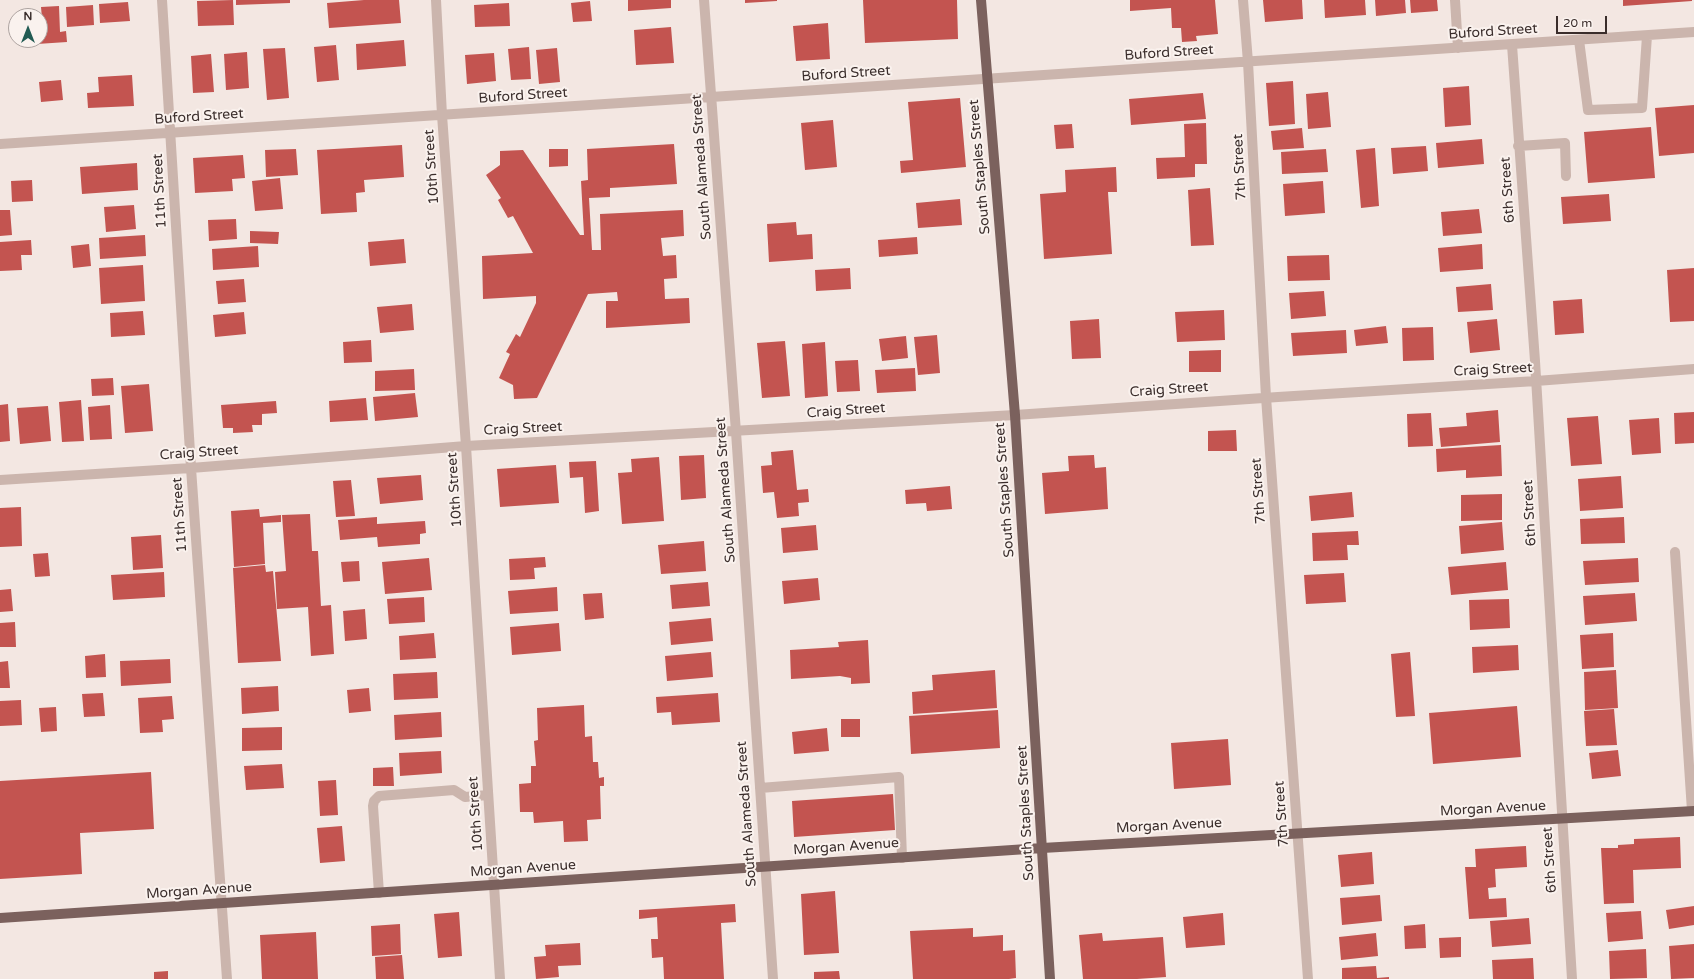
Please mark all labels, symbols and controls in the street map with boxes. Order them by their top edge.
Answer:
north arrow [8,8,48,48]
scale bar [1558,8,1609,34]
text: N [24,10,32,23]
text: 20 m [1563,16,1592,30]
street label: Buford Street [1448,21,1538,43]
street label: Buford Street [1124,42,1214,64]
street label: Buford Street [801,63,891,85]
street label: Buford Street [478,85,568,107]
street label: South Alameda Street [689,94,715,240]
street label: South Staples Street [966,99,994,235]
street label: Buford Street [154,106,244,128]
street label: 10th Street [421,129,443,205]
street label: 7th Street [1230,133,1250,201]
street label: 11th Street [150,153,170,229]
street label: 6th Street [1497,156,1519,224]
street label: Craig Street [1453,360,1533,380]
street label: Craig Street [1129,379,1209,401]
street label: Craig Street [806,400,886,422]
street label: South Alameda Street [713,417,739,563]
street label: Craig Street [483,419,563,439]
street label: South Staples Street [992,422,1018,558]
street label: Craig Street [159,442,239,464]
street label: 10th Street [444,452,466,528]
street label: 7th Street [1248,457,1270,525]
street label: 11th Street [169,477,191,553]
street label: 6th Street [1520,479,1540,547]
street label: South Alameda Street [734,741,760,887]
street label: South Staples Street [1014,745,1038,881]
street label: 10th Street [465,776,487,852]
street label: 7th Street [1271,780,1293,848]
street label: Morgan Avenue [1440,798,1546,820]
street label: Morgan Avenue [1116,815,1222,837]
street label: 6th Street [1539,826,1561,894]
street label: Morgan Avenue [793,835,899,859]
street label: Morgan Avenue [470,857,576,881]
street label: Morgan Avenue [146,879,252,903]

